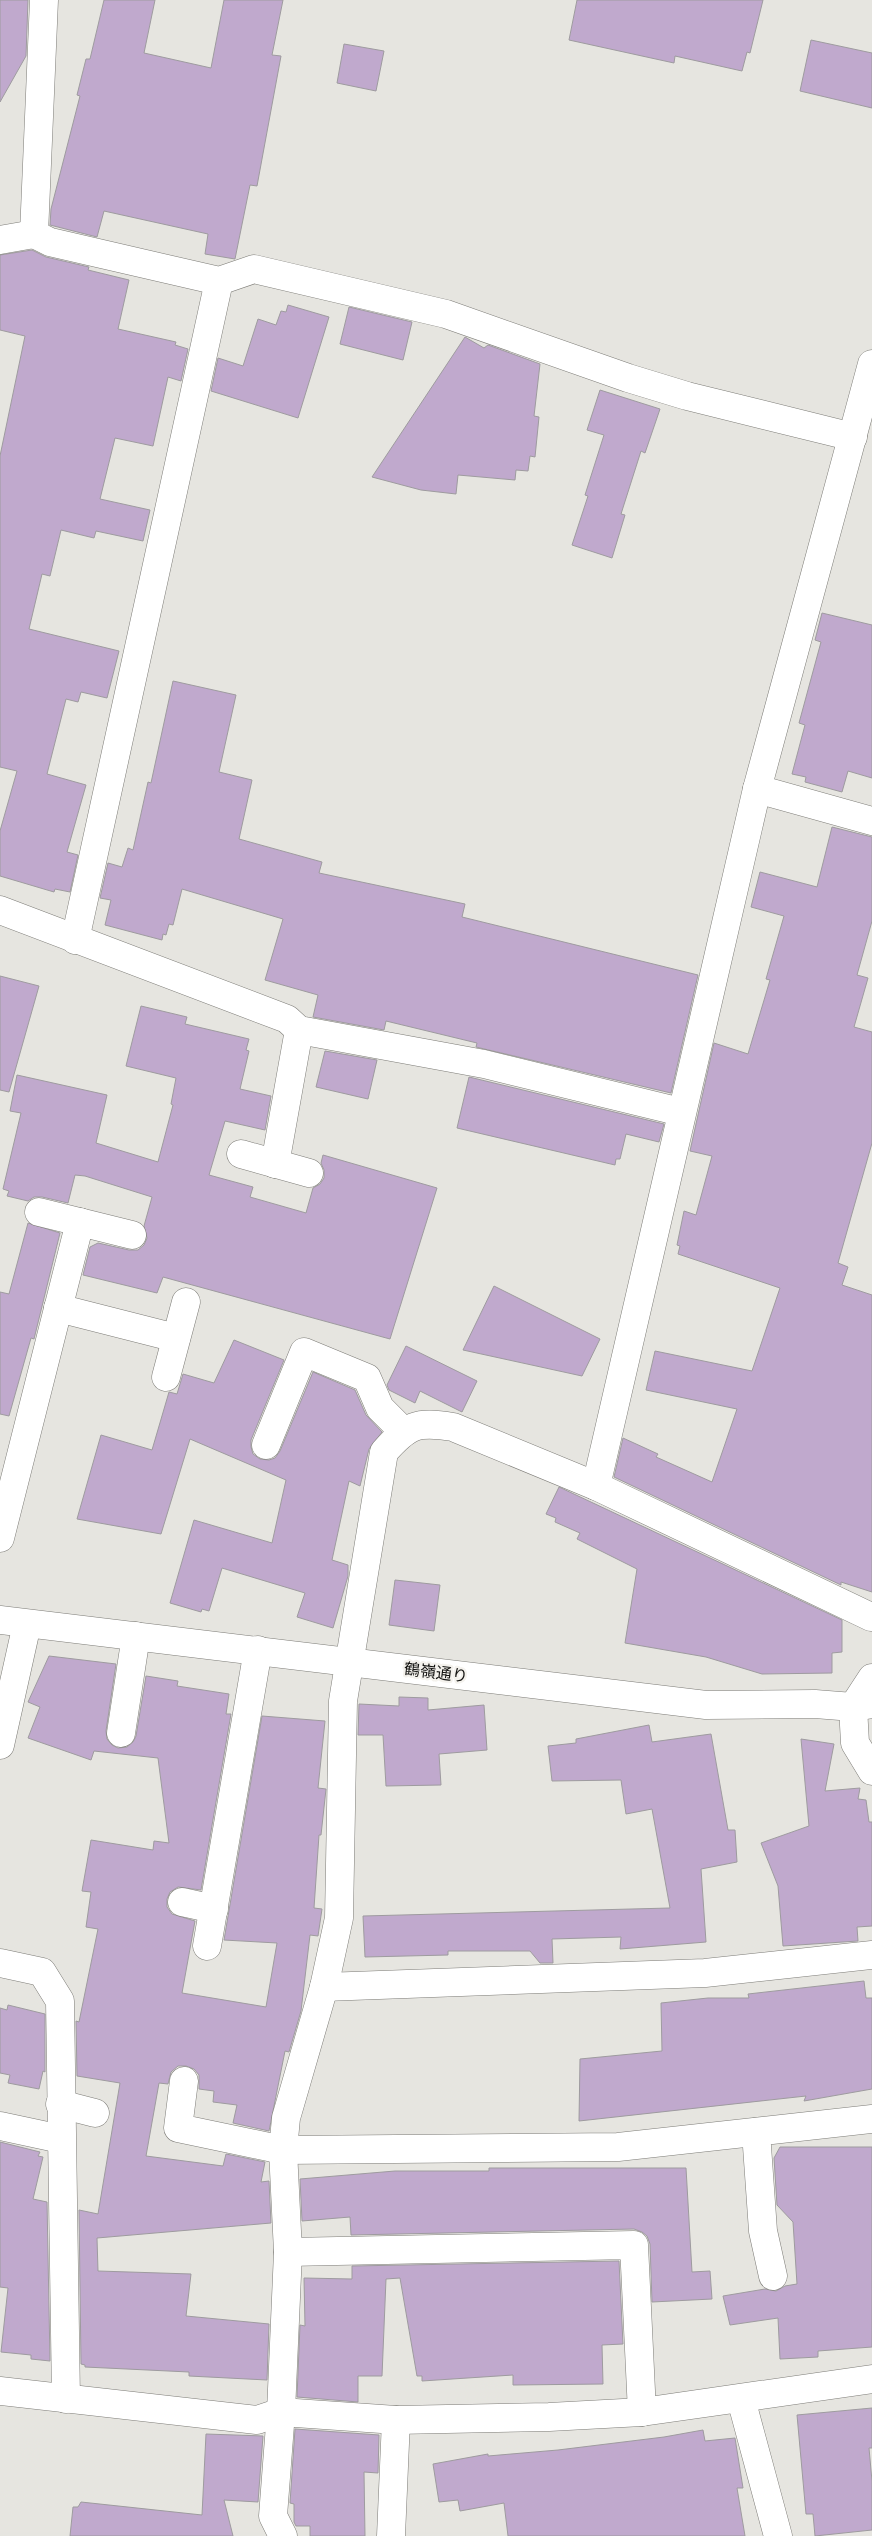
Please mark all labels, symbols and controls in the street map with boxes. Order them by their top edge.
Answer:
street label: 鶴嶺通り [403,1658,469,1686]

